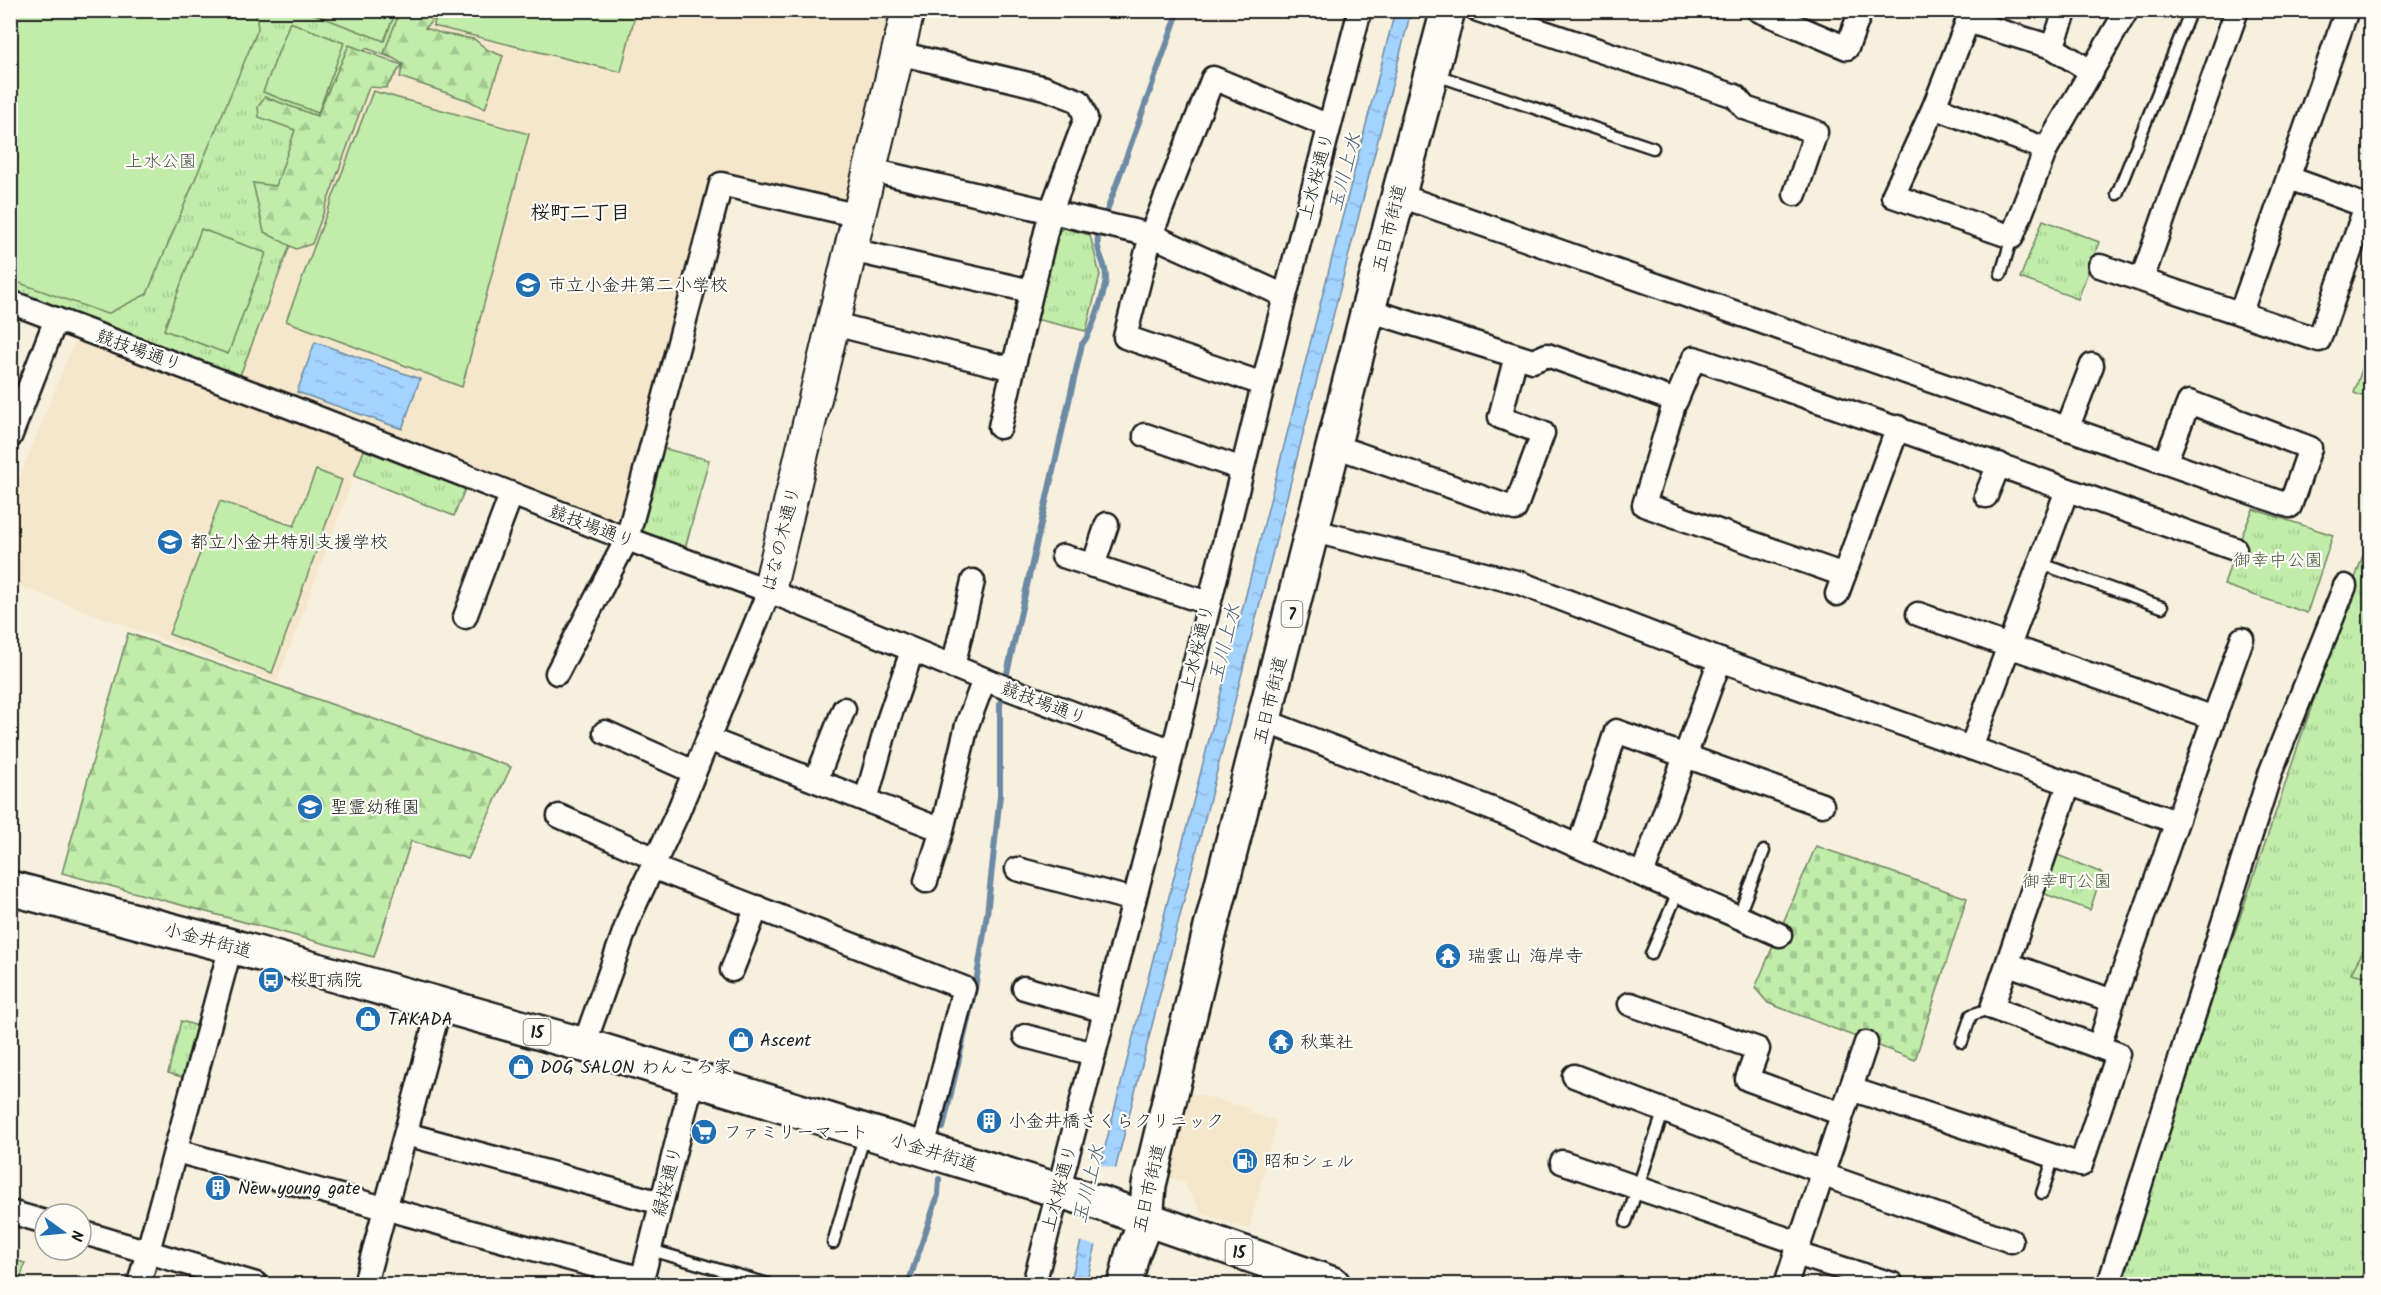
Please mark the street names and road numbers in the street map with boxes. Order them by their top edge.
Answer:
street label: 上水桜通り [1292,129,1343,224]
street label: 五日市街道 [1365,181,1415,276]
street label: 競技場通り [91,322,186,380]
street label: はなの木通り [755,483,810,595]
street label: 競技場通り [544,498,639,557]
street label: 上水桜通り [1173,601,1223,696]
road number: 7 [1282,601,1302,627]
street label: 五日市街道 [1246,653,1296,748]
street label: 競技場通り [996,675,1091,734]
street label: 小金井街道 [160,916,255,967]
road number: 15 [524,1019,550,1045]
street label: 小金井街道 [886,1126,981,1180]
street label: 上水桜通り [1035,1141,1086,1236]
street label: 五日市街道 [1126,1141,1175,1235]
street label: 緑桜通り [646,1143,691,1220]
road number: 15 [1226,1239,1252,1265]

